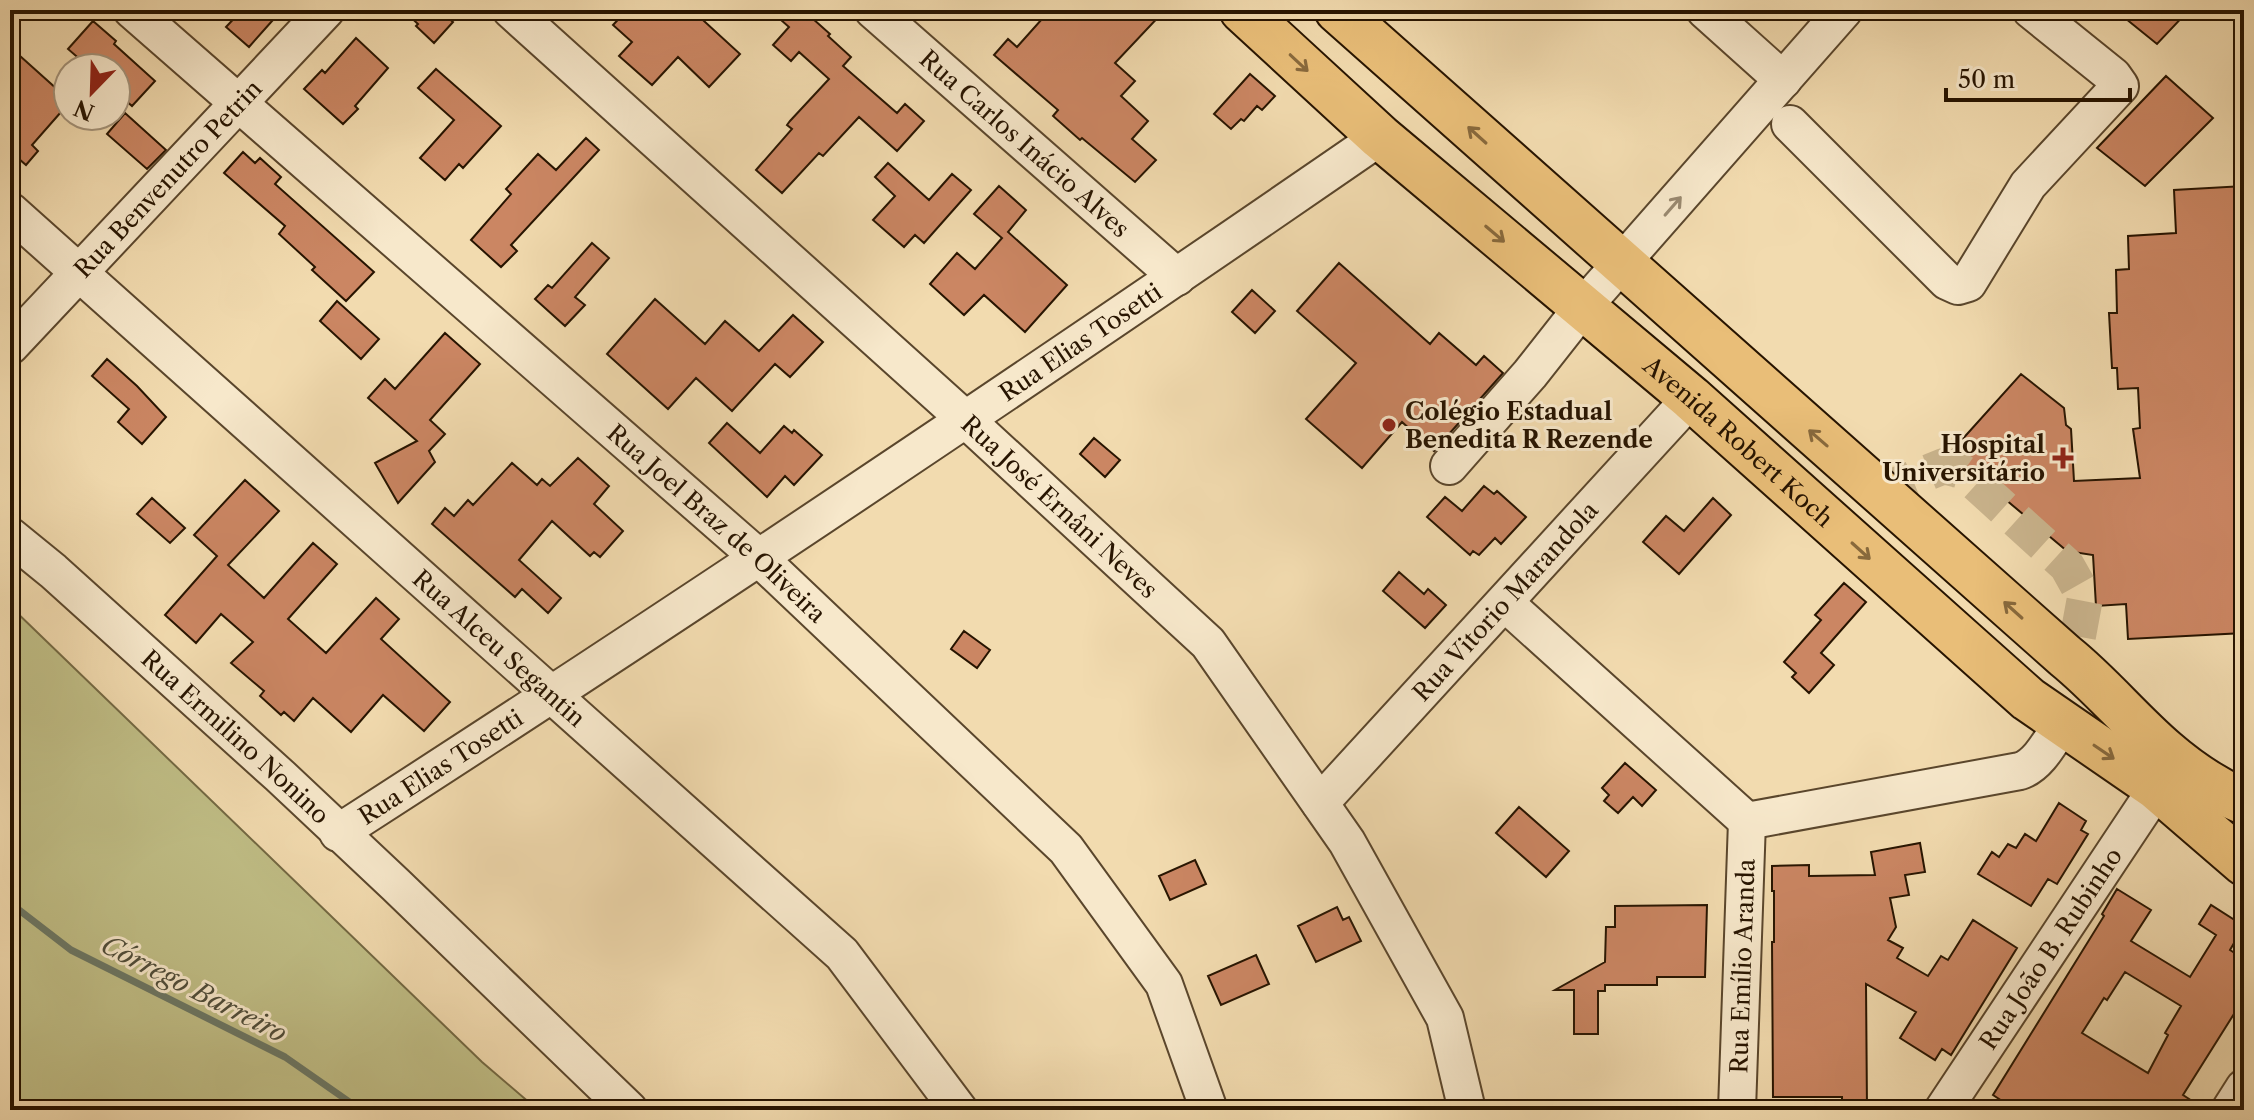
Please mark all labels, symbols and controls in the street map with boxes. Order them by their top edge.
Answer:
street label: Rua Carlos Inácio Alves [914,44,1135,243]
north arrow [52,52,132,132]
scale bar [1946,52,2130,102]
one-way arrow [1289,53,1309,71]
text: 50 m [1958,65,2015,94]
street label: Rua Benvenutro Petrin [68,74,267,283]
text: N [70,94,98,126]
one-way arrow [1468,126,1488,144]
one-way arrow [1663,196,1681,216]
one-way arrow [1484,225,1505,243]
street label: Rua Elias Tosetti [994,277,1167,407]
street label: Avenida Robert Koch [1637,350,1839,533]
place label: Colégio Estadual Benedita R Rezende [1405,397,1653,454]
street label: Rua José Ernâni Neves [956,409,1164,604]
marker: Colégio Estadual Benedita R Rezende [1380,416,1398,434]
street label: Rua Joel Braz de Oliveira [602,418,832,629]
one-way arrow [1808,429,1828,447]
place label: Hospital Universitário [1882,430,2045,487]
marker: Hospital Universitário [2052,447,2074,469]
street label: Rua Vitorio Marandola [1407,495,1604,707]
one-way arrow [1851,541,1871,559]
street label: Rua Alceu Segantin [407,563,591,732]
one-way arrow [2003,601,2023,619]
street label: Rua Ermilino Nonino [136,644,336,830]
street label: Rua Elias Tosetti [353,703,528,830]
one-way arrow [2092,744,2114,761]
street label: Rua João B. Rubinho [1973,842,2128,1055]
street label: Rua Emílio Aranda [1724,858,1760,1074]
water label: Córrego Barreiro [96,929,292,1049]

